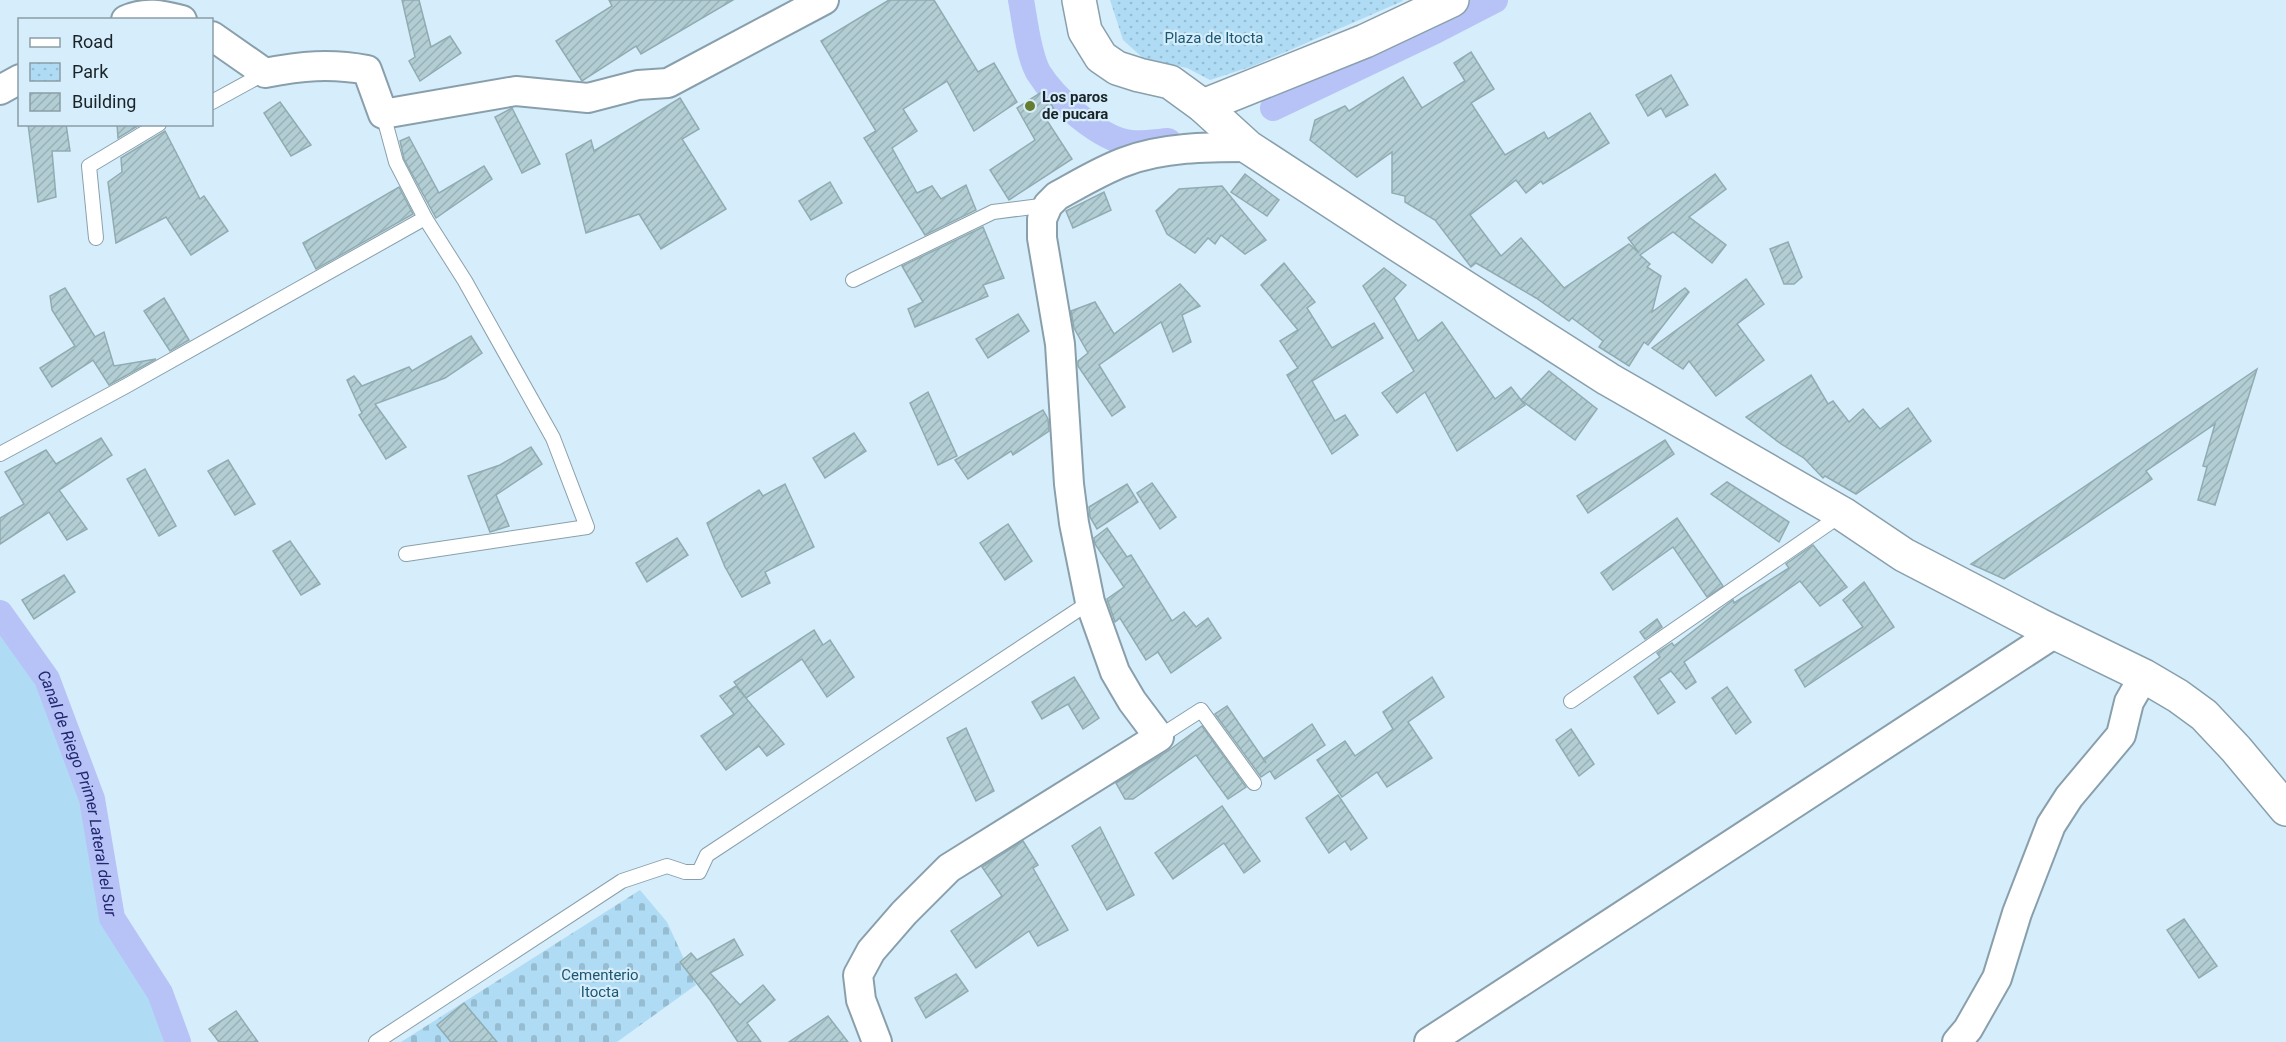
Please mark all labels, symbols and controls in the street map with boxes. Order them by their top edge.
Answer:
legend [18,18,213,126]
park label: Plaza de Itocta [1164,29,1264,47]
text: Road [72,31,113,52]
text: Park [72,61,109,82]
place label: Los paros de pucara [1042,88,1108,123]
text: Building [72,91,136,112]
marker: Los paros de pucara [1023,99,1037,113]
water label: Canal de Riego Primer Lateral del Sur [34,666,121,919]
park label: Cementerio Itocta [561,966,639,1001]

